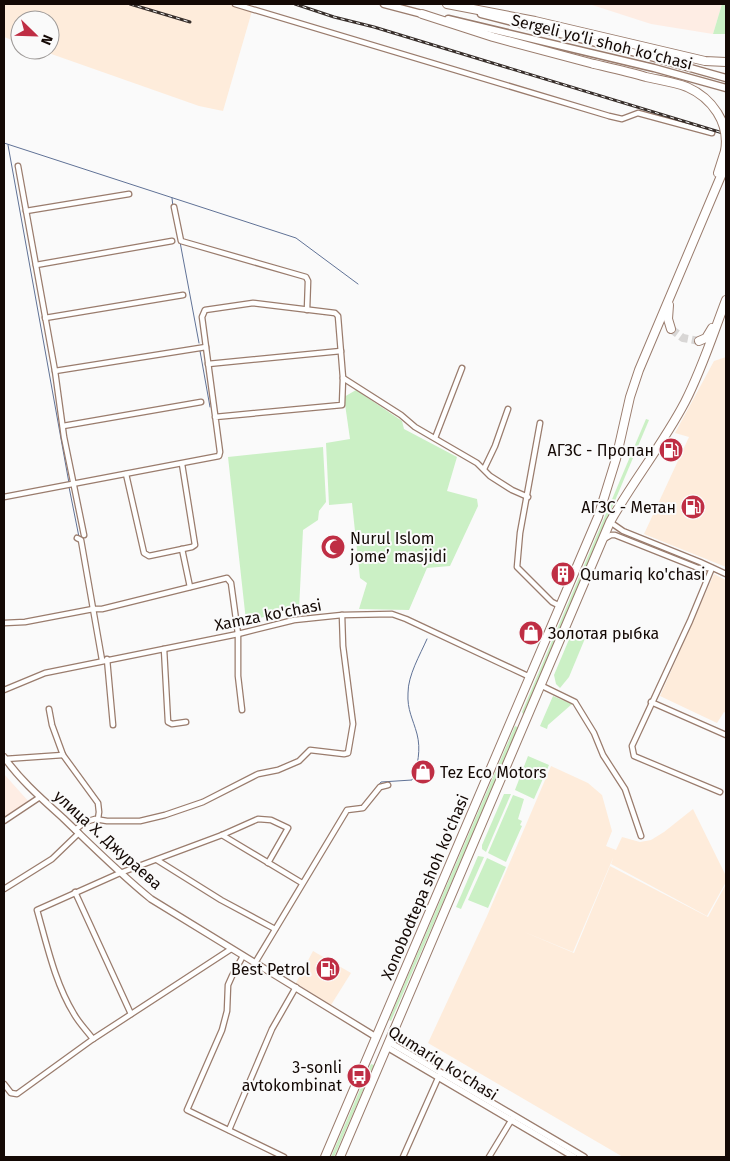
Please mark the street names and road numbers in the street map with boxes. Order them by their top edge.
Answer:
street label: Sergeli yo‘li shoh ko‘chasi [510,10,694,74]
street label: Xamza ko'chasi [213,595,323,635]
street label: улица Х. Джураева [50,786,166,894]
street label: Xonobodtepa shoh ko'chasi [377,792,473,982]
street label: Qumariq ko'chasi [385,1022,501,1104]

